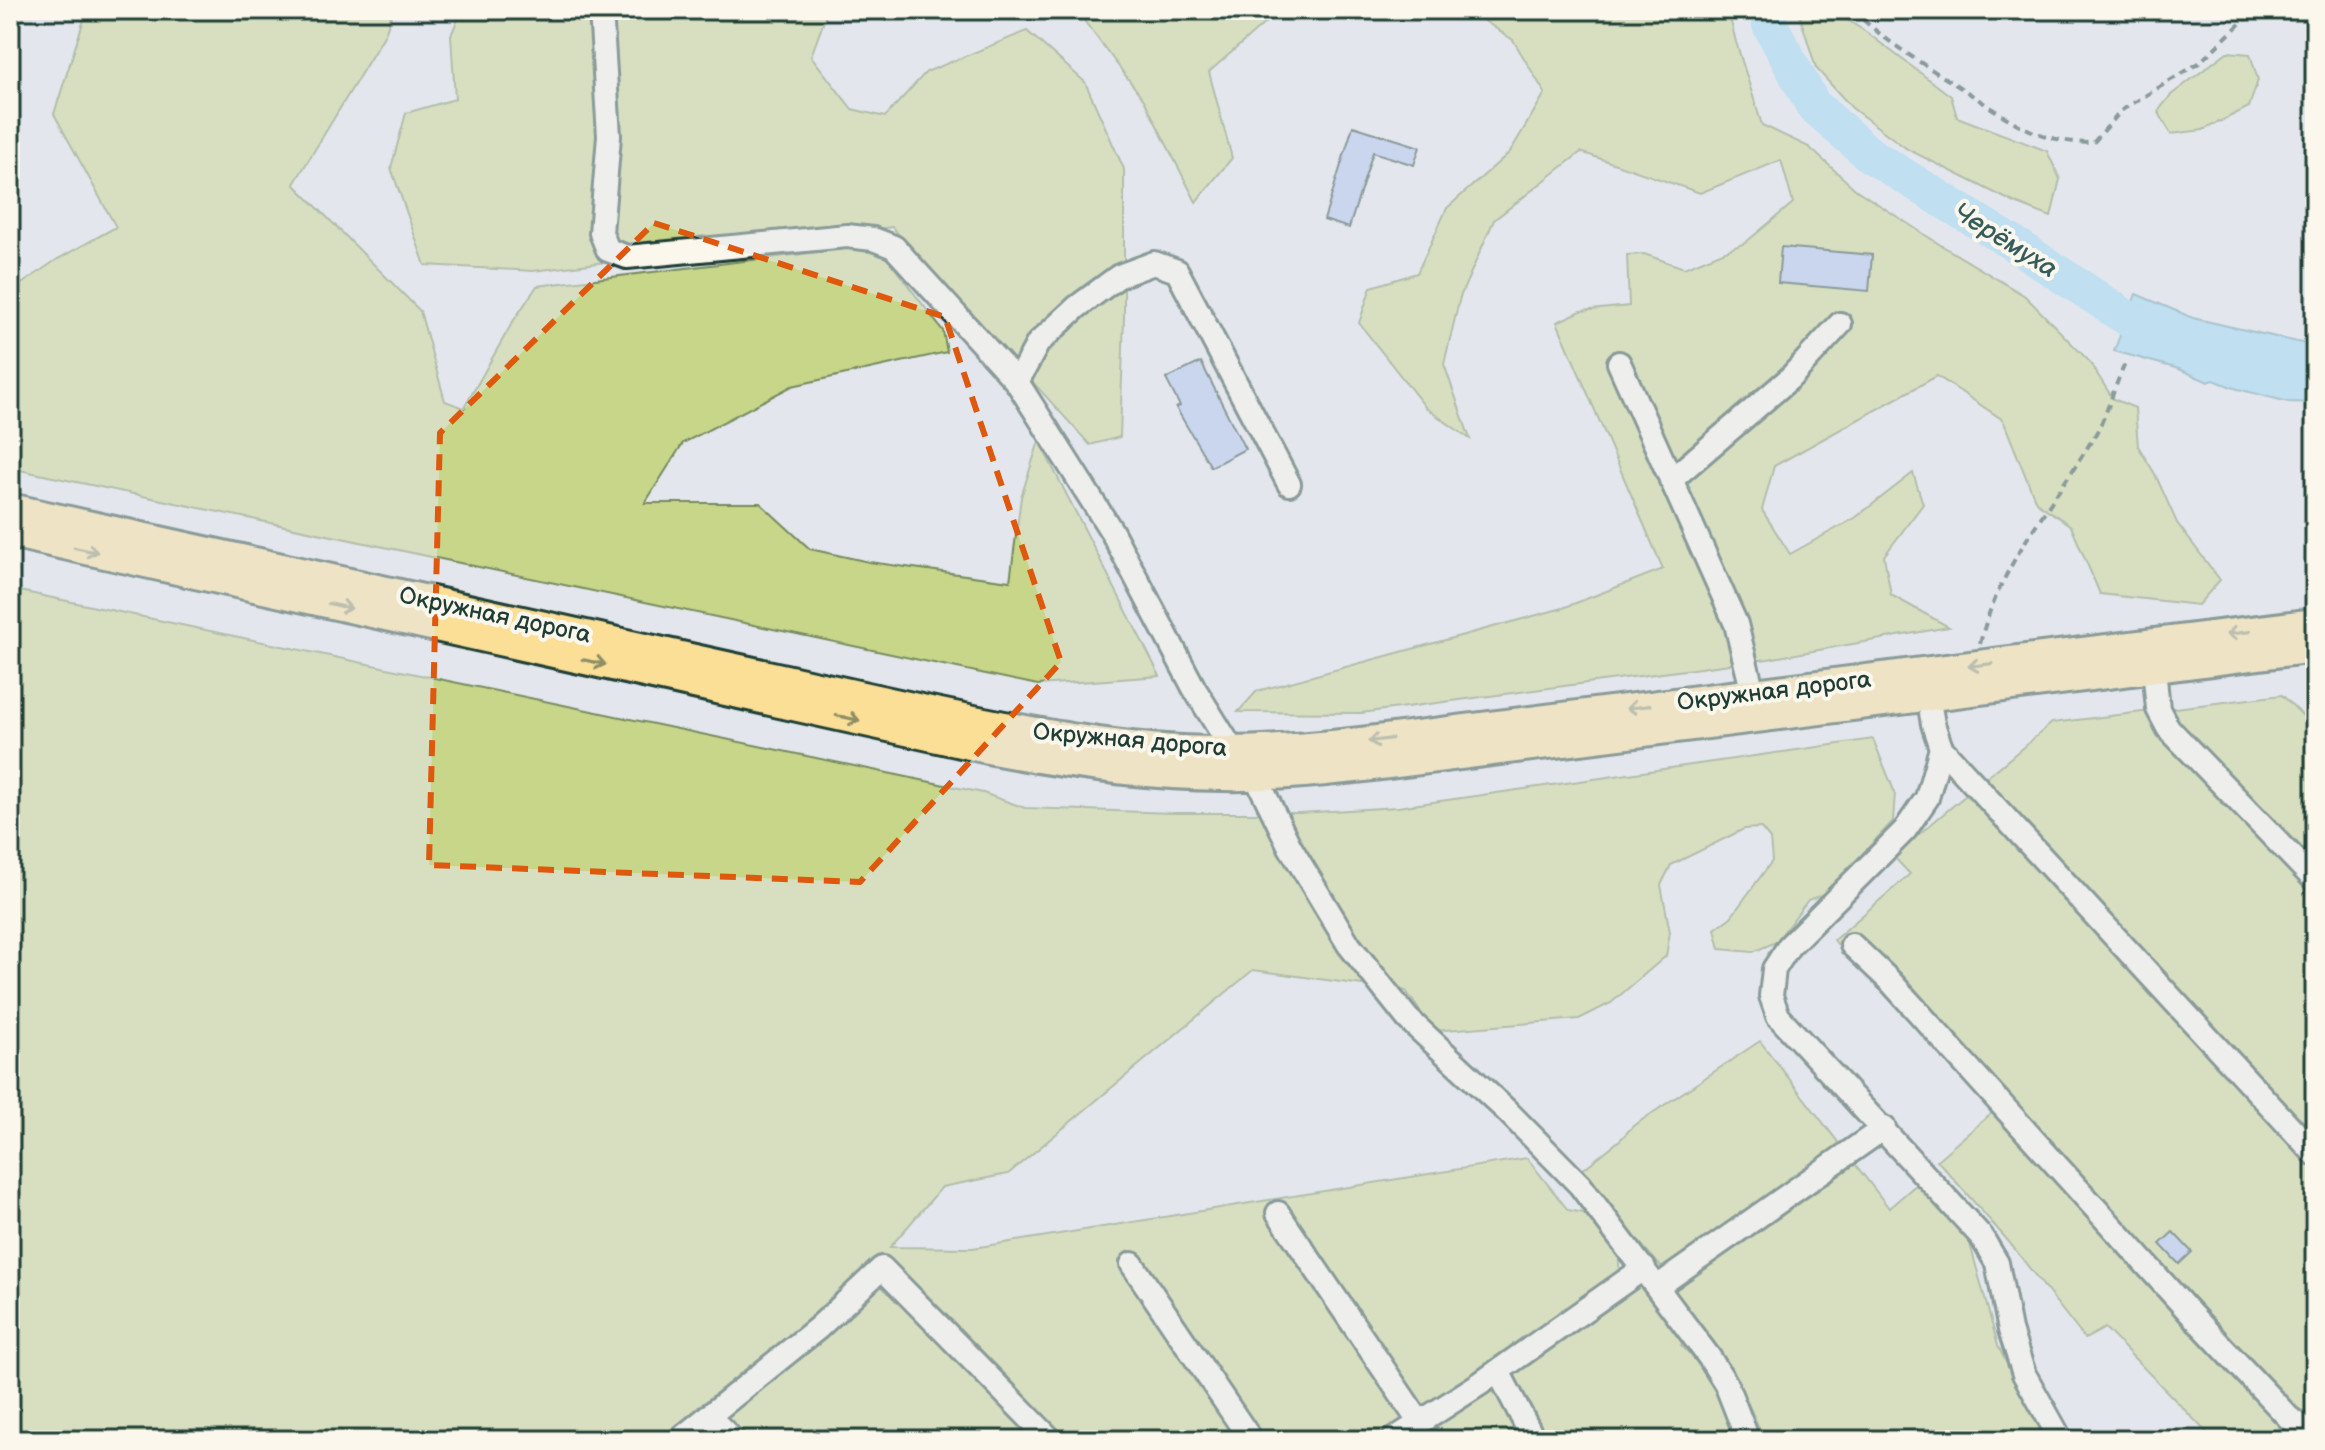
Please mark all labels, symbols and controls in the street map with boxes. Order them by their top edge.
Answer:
water label: Черёмуха [1947,197,2063,285]
one-way arrow [73,543,98,558]
street label: Окружная дорога [397,581,593,649]
one-way arrow [327,599,352,614]
one-way arrow [2225,626,2251,641]
one-way arrow [581,655,606,670]
one-way arrow [1967,658,1993,673]
street label: Окружная дорога [1675,665,1873,717]
one-way arrow [1625,700,1652,715]
one-way arrow [834,711,860,726]
street label: Окружная дорога [1032,717,1228,763]
one-way arrow [1367,732,1394,747]

